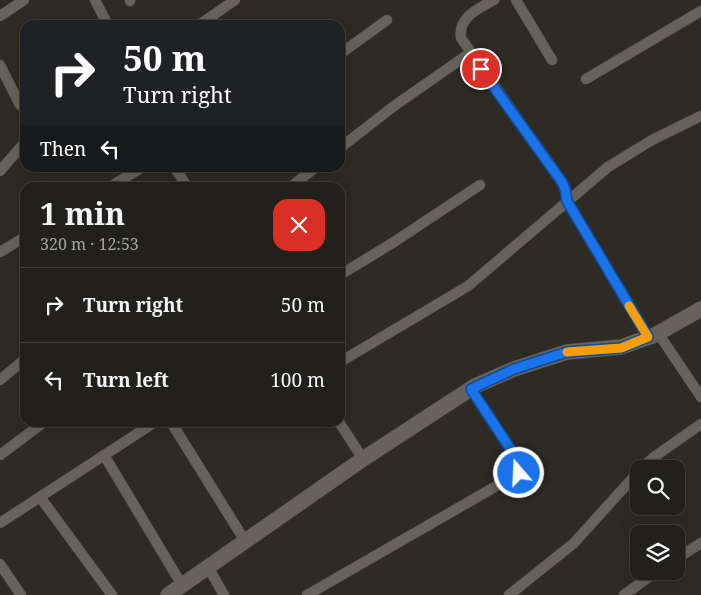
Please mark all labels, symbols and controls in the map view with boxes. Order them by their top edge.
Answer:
text: 50 m [123,34,206,81]
icon: right [40,40,105,105]
pin [460,48,502,90]
icon: arrive [467,55,495,83]
text: Turn right [123,79,232,109]
icon: left [96,135,124,163]
text: Then [40,136,86,162]
text: 1 min [40,193,125,234]
button: close [273,199,325,251]
text: 320 m · 12:53 [40,233,139,255]
icon: right [40,291,68,319]
text: Turn right [83,292,183,318]
text: 50 m [281,292,325,318]
icon: left [40,366,68,394]
text: Turn left [83,367,169,393]
text: 100 m [270,367,325,393]
position arrow [492,446,544,498]
map controls [630,460,685,580]
button: search [630,460,685,515]
button: layers [630,525,685,580]

